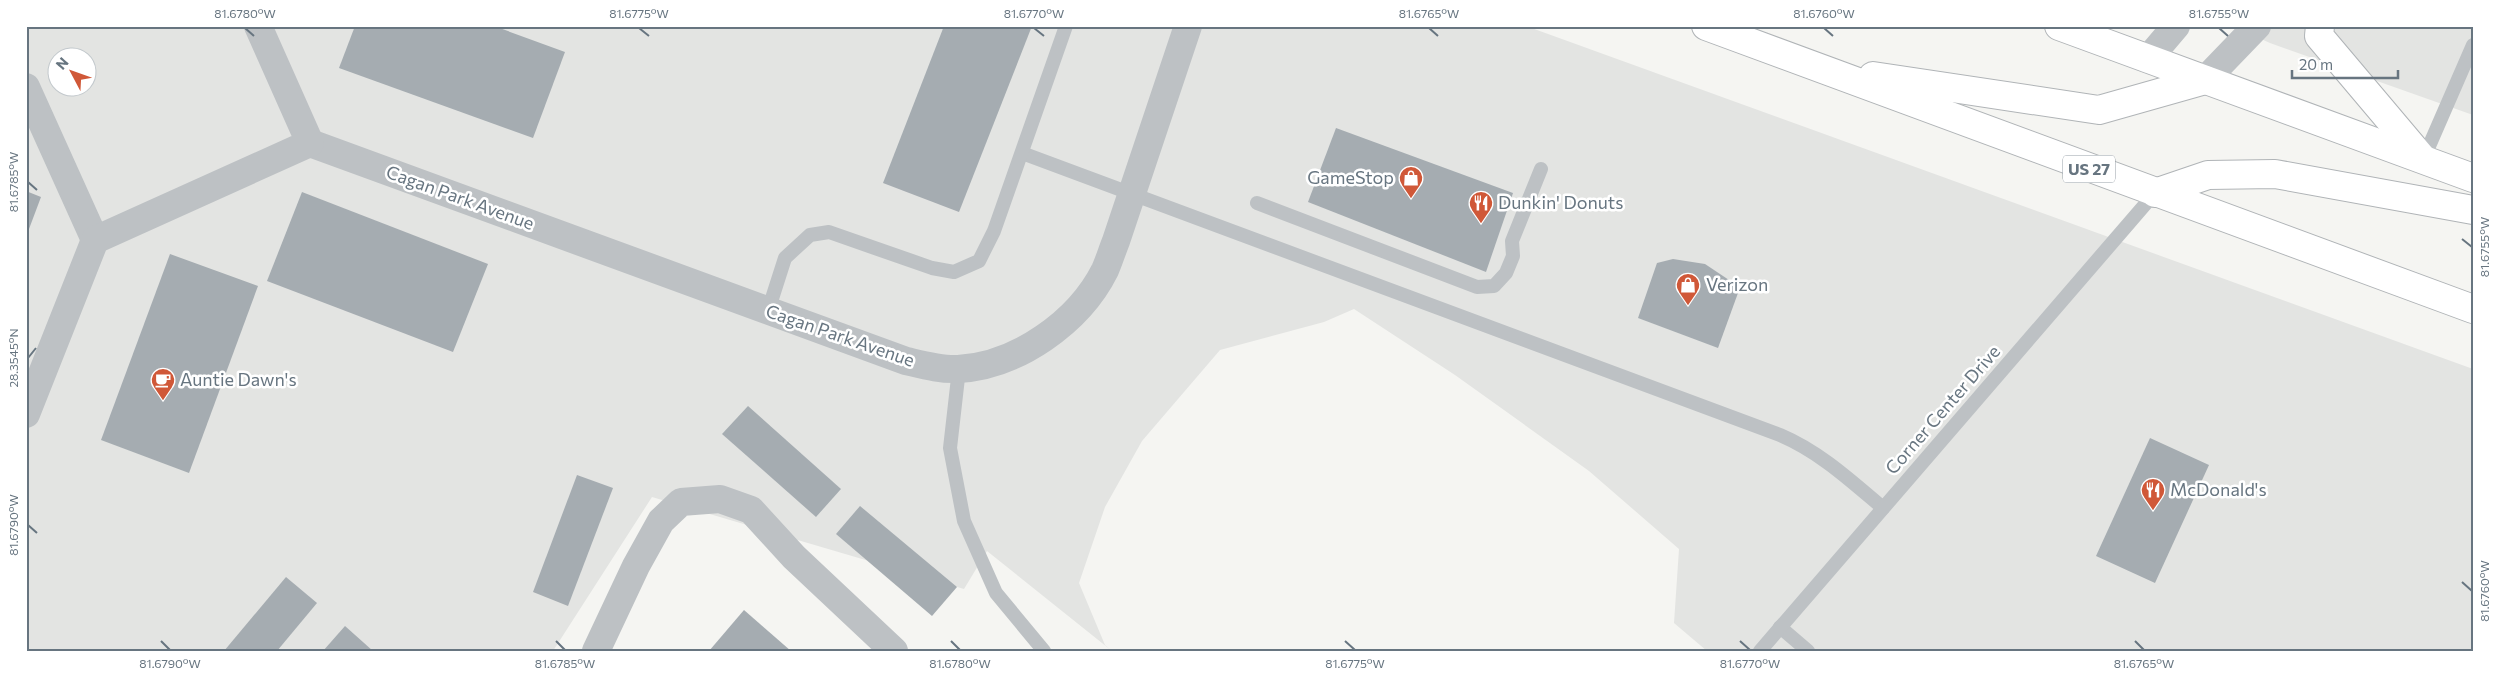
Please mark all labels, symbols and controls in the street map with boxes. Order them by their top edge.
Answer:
text: 81.6780°W [214,6,276,20]
text: 81.6775°W [609,6,669,20]
text: 81.6770°W [1004,6,1064,20]
text: 81.6765°W [1399,6,1459,20]
text: 81.6760°W [1793,6,1855,20]
text: 81.6755°W [2189,6,2249,20]
north arrow [48,48,98,98]
scale bar [2292,48,2398,80]
text: N [52,54,72,73]
text: 20 m [2299,55,2333,73]
text: 81.6785°W [6,152,20,212]
road number: US 27 [2063,156,2115,182]
street label: Cagan Park Avenue [383,160,537,234]
shop icon: GameStop [1398,165,1424,199]
place label: GameStop [1307,166,1394,188]
restaurant icon: Dunkin' Donuts [1468,190,1494,224]
place label: Dunkin' Donuts [1498,191,1623,213]
text: 81.6755°W [2477,217,2491,277]
shop icon: Verizon [1675,272,1701,306]
place label: Verizon [1706,273,1768,295]
street label: Cagan Park Avenue [763,299,917,371]
text: 28.3545°N [6,328,20,388]
street label: Corner Center Drive [1880,340,2004,478]
cafe icon: Auntie Dawn's [150,367,176,401]
place label: Auntie Dawn's [180,368,297,390]
restaurant icon: McDonald's [2140,477,2166,511]
place label: McDonald's [2170,478,2267,500]
text: 81.6790°W [6,494,20,556]
text: 81.6760°W [2477,560,2491,622]
text: 81.6790°W [139,656,201,670]
text: 81.6785°W [535,656,595,670]
text: 81.6780°W [929,656,991,670]
text: 81.6775°W [1325,656,1385,670]
text: 81.6770°W [1720,656,1780,670]
text: 81.6765°W [2114,656,2174,670]

